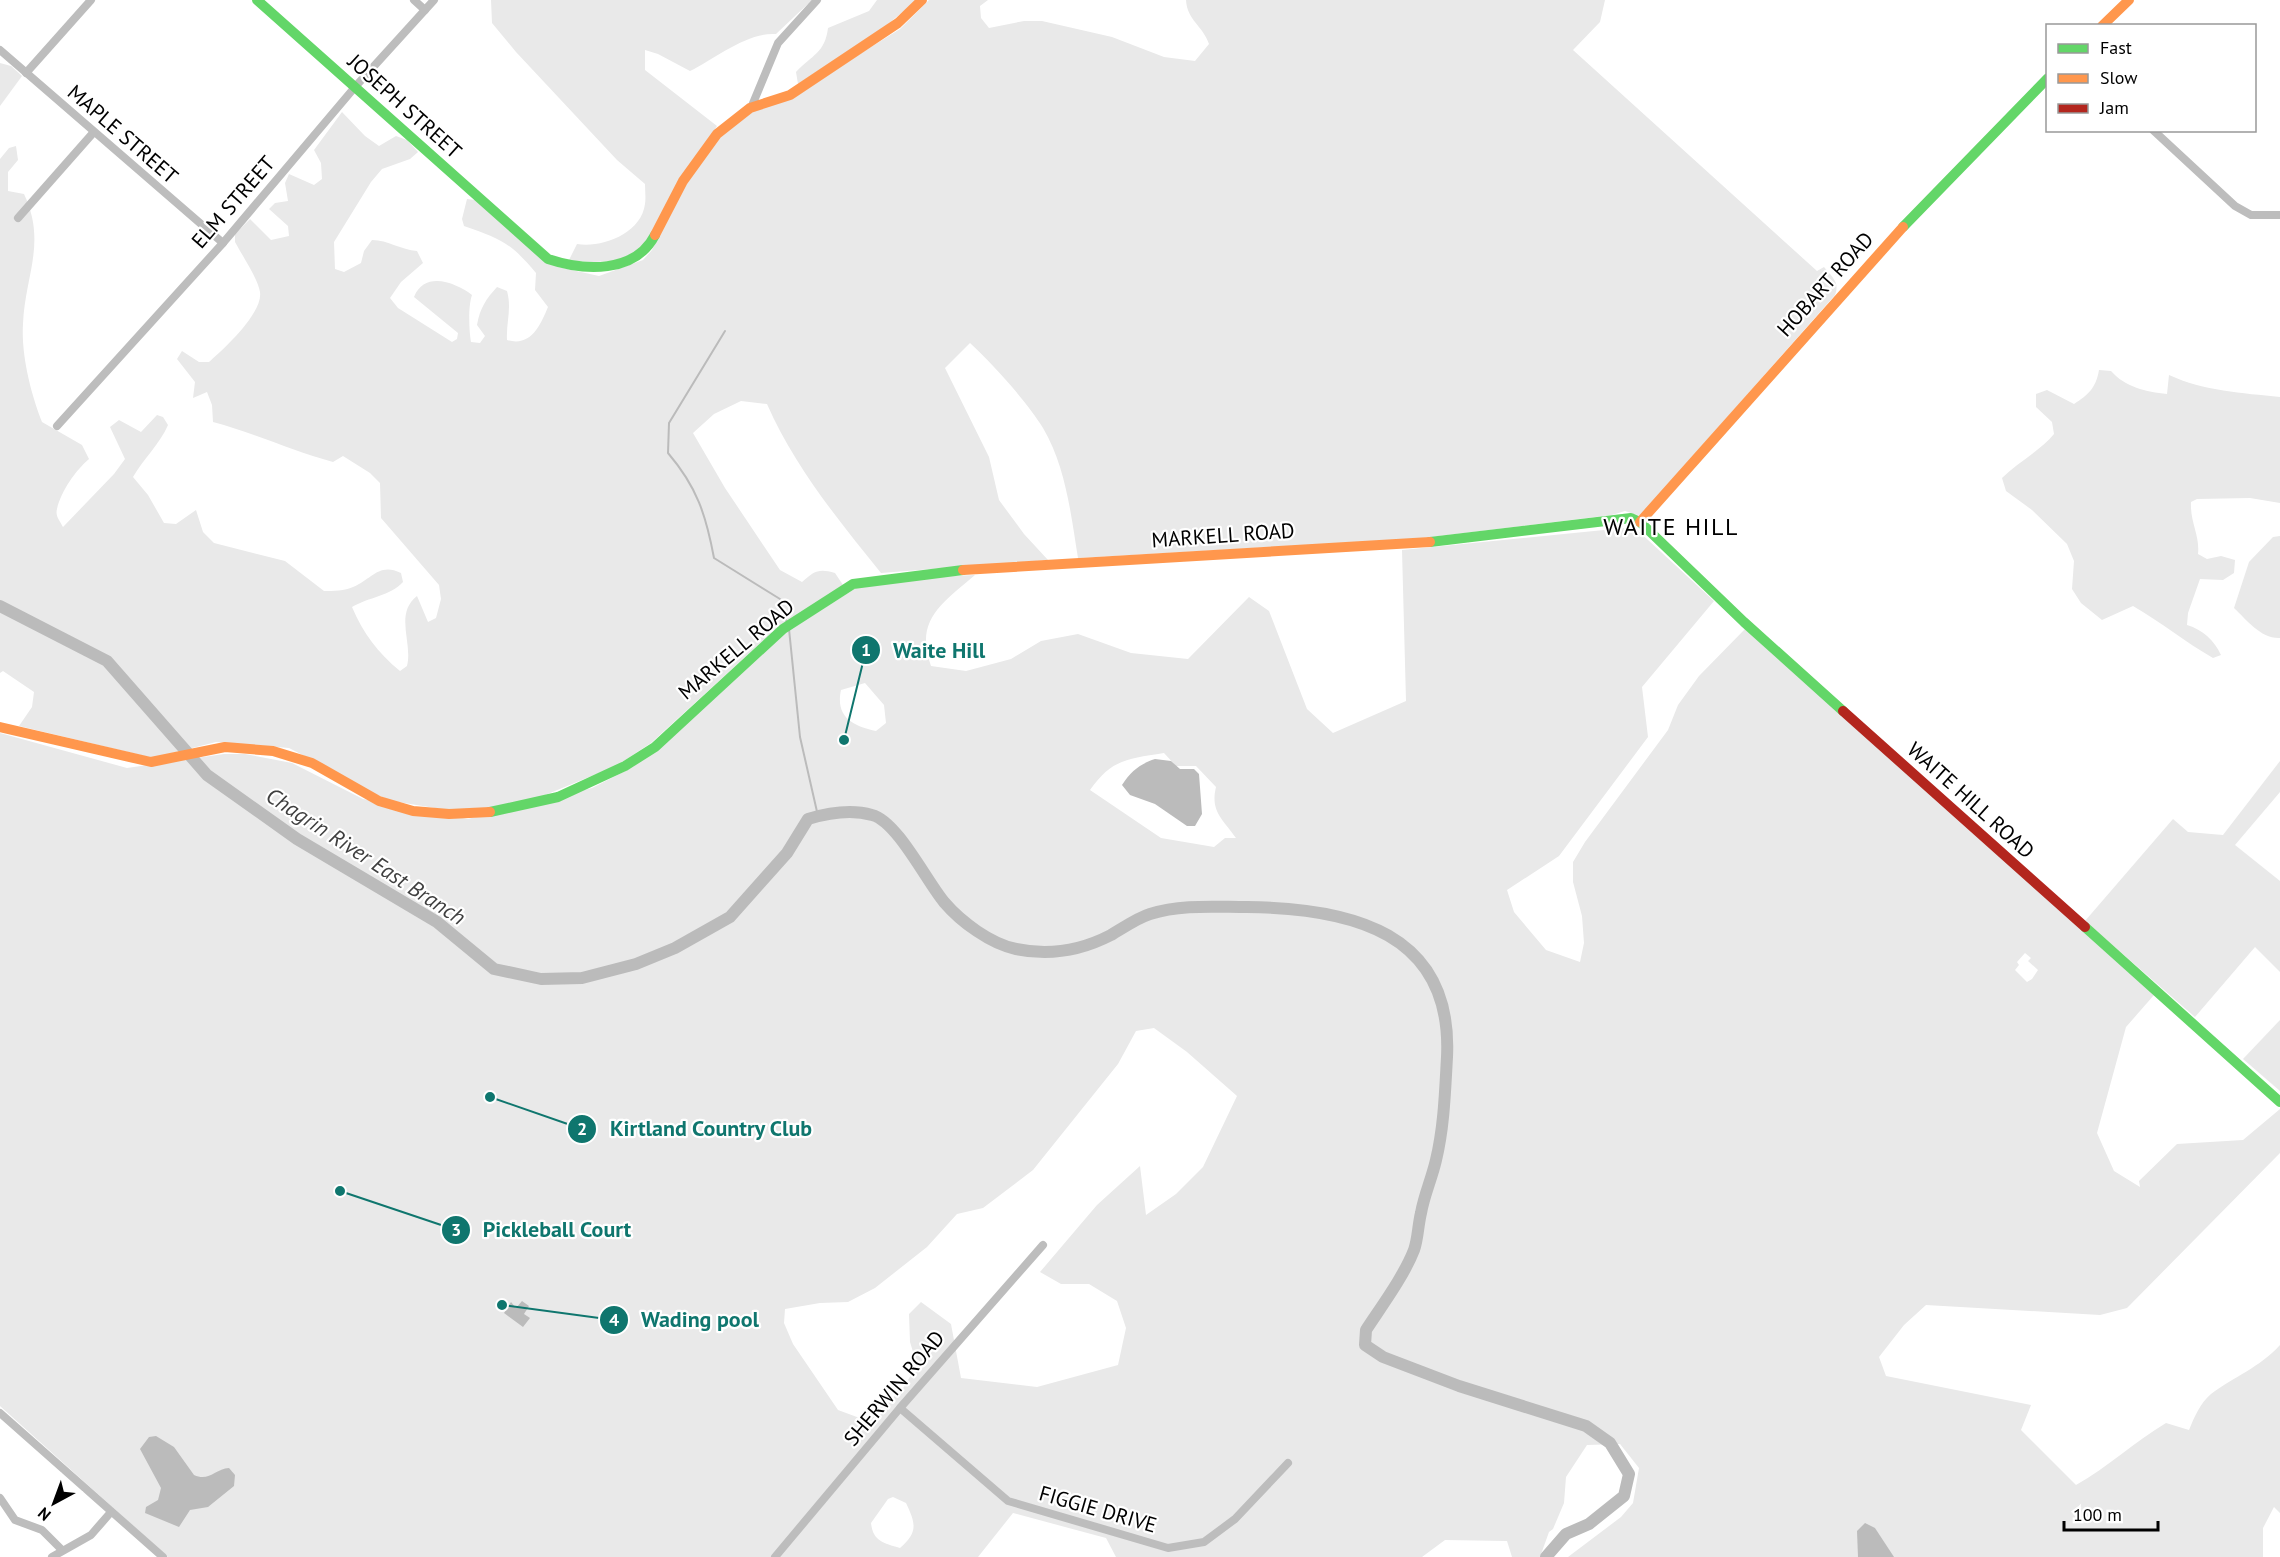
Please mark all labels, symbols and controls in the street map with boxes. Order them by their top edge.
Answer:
legend [2046,24,2256,132]
text: Fast [2100,36,2132,59]
street label: JOSEPH STREET [342,47,468,164]
text: Slow [2100,66,2138,89]
street label: MAPLE STREET [62,79,184,190]
text: Jam [2099,96,2129,119]
street label: ELM STREET [185,150,281,254]
street label: HOBART ROAD [1771,226,1879,342]
district label: WAITE HILL [1603,511,1739,542]
street label: MARKELL ROAD [1151,517,1295,553]
street label: MARKELL ROAD [672,593,800,705]
callout: Waite Hill [851,630,997,670]
text: Waite Hill [893,636,986,664]
text: 1 [861,638,871,661]
street label: WAITE HILL ROAD [1902,736,2040,864]
water label: Chagrin River East Branch [261,781,471,931]
callout: Kirtland Country Club [567,1109,825,1149]
text: Kirtland Country Club [610,1114,812,1142]
text: 2 [577,1117,587,1140]
callout: Pickleball Court [441,1210,644,1250]
text: Pickleball Court [483,1215,632,1243]
text: 3 [451,1218,461,1241]
callout: Wading pool [599,1300,770,1340]
text: Wading pool [641,1305,759,1333]
text: 4 [609,1308,619,1331]
street label: SHERWIN ROAD [838,1325,950,1451]
north arrow [24,1473,84,1533]
street label: FIGGIE DRIVE [1036,1479,1160,1539]
scale bar [2064,1494,2158,1532]
text: N [34,1503,55,1525]
text: 100 m [2073,1503,2122,1526]

